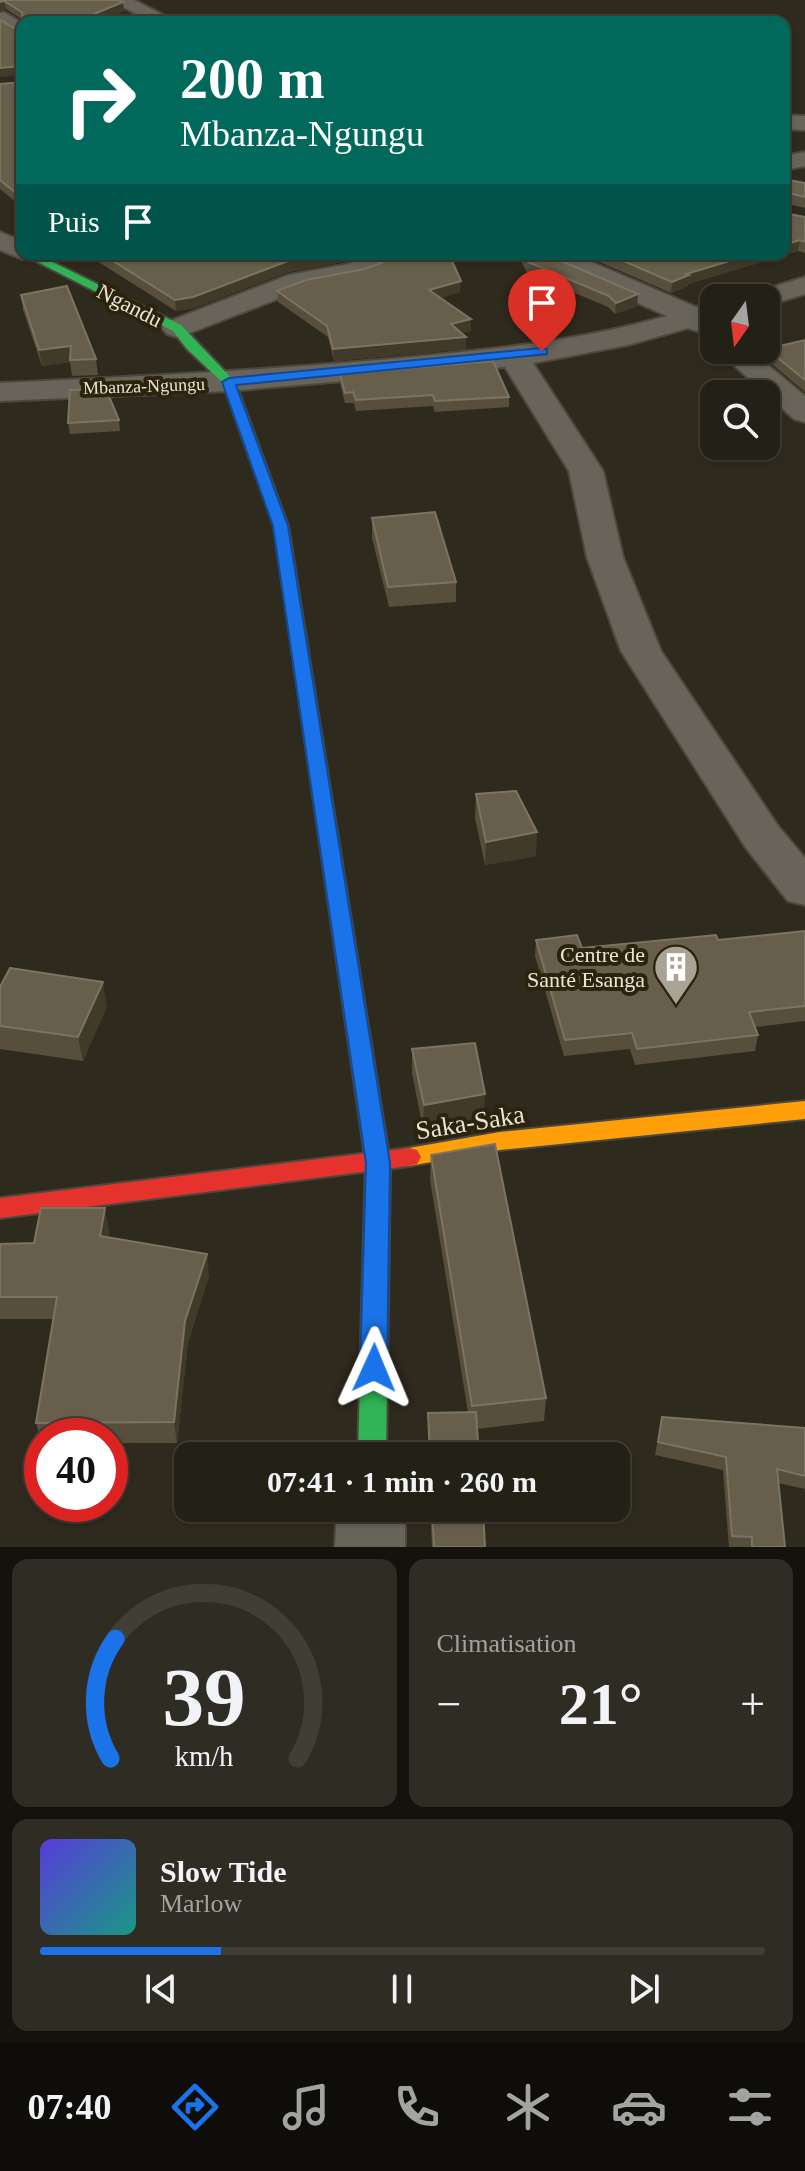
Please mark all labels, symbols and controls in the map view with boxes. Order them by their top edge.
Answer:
icon: right [48,48,152,152]
text: 200 m [180,48,325,110]
text: Mbanza-Ngungu [180,114,424,154]
icon: arrive [116,200,160,244]
text: Puis [48,205,100,238]
pin [508,269,576,351]
street label: Ngandu [93,278,166,332]
icon: arrive [520,281,564,325]
north arrow [700,284,780,364]
map controls [700,284,780,460]
street label: Mbanza-Ngungu [83,374,205,398]
button: search [700,380,780,460]
place label: Centre de Santé Esanga [527,942,645,992]
building icon: Centre de Santé Esanga [652,943,700,1006]
street label: Saka-Saka [414,1100,527,1145]
position arrow [332,1326,416,1410]
speed limit sign: 40 [24,1418,128,1522]
text: 07:41 · 1 min · 260 m [267,1465,537,1498]
text: Climatisation [437,1629,577,1658]
text: 39 [163,1651,246,1743]
text: 21° [559,1671,643,1737]
text: − [437,1680,461,1729]
text: + [740,1680,765,1729]
text: km/h [175,1741,234,1772]
text: Slow Tide [160,1855,286,1888]
text: Marlow [160,1889,242,1918]
icon: previous [139,1967,183,2011]
icon: pause [380,1967,424,2011]
icon: next [622,1967,666,2011]
icon: directions [167,2079,223,2135]
icon: music [278,2079,334,2135]
icon: phone [389,2079,445,2135]
icon: climate [500,2079,556,2135]
icon: car [611,2079,667,2135]
icon: filters [722,2079,778,2135]
text: 07:40 [28,2087,112,2127]

